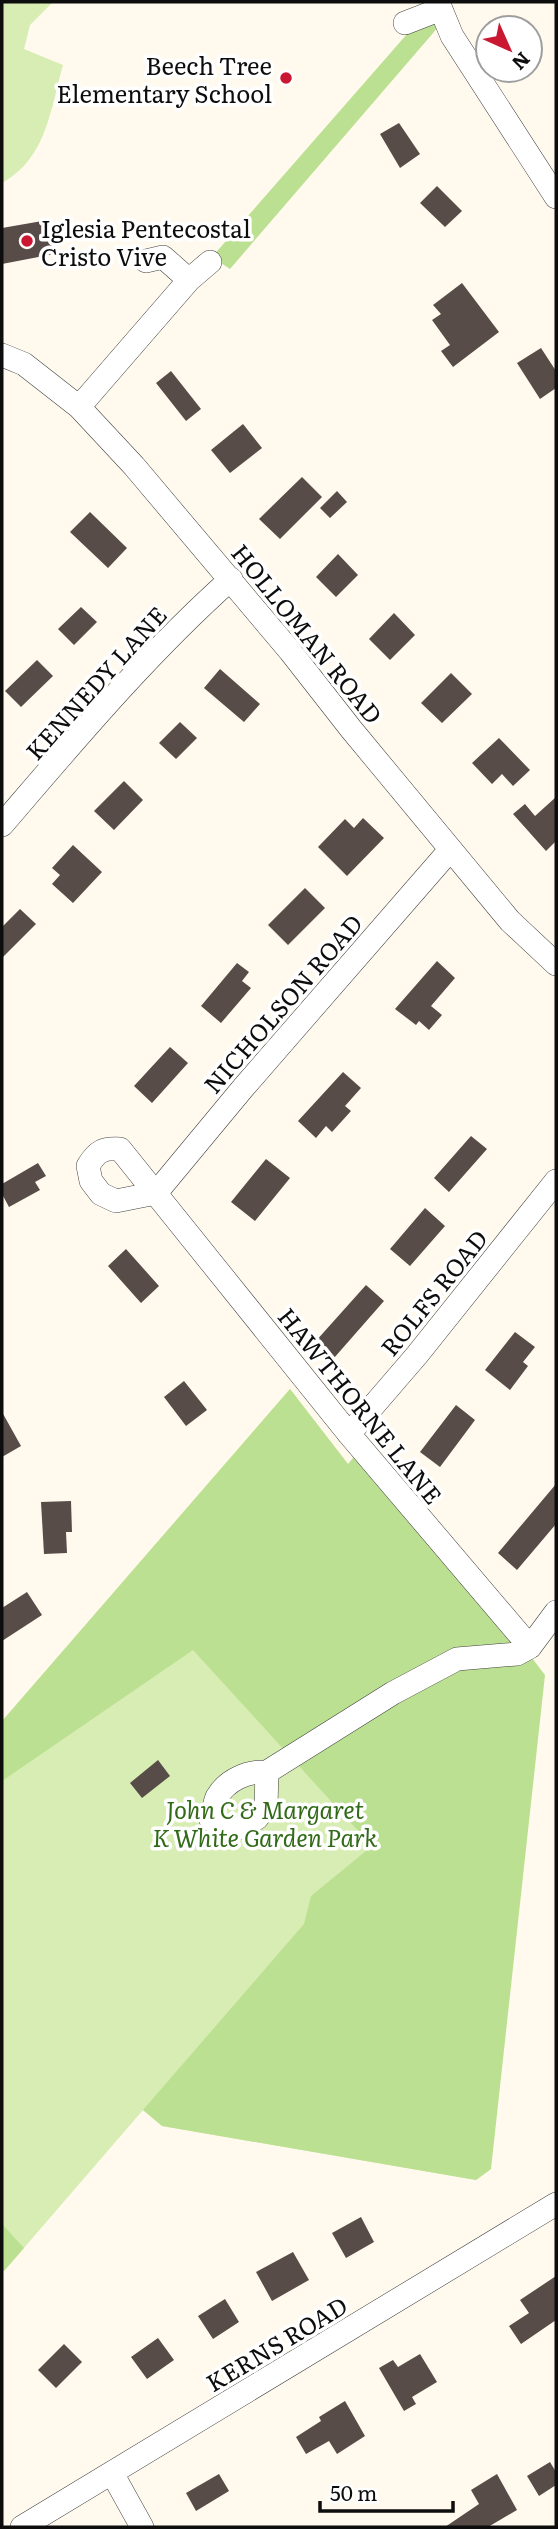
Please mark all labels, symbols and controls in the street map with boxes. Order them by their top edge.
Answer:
north arrow [474,14,544,84]
text: N [506,46,537,77]
place label: Beech Tree Elementary School [56,47,272,110]
marker: Beech Tree Elementary School [278,70,294,86]
place label: Iglesia Pentecostal Cristo Vive [41,210,251,273]
marker: Iglesia Pentecostal Cristo Vive [19,233,35,249]
street label: HOLLOMAN ROAD [224,536,392,730]
street label: KENNEDY LANE [16,597,174,767]
street label: NICHOLSON ROAD [194,906,370,1100]
street label: ROLFS ROAD [371,1221,495,1363]
street label: HAWTHORNE LANE [271,1299,451,1511]
park label: John C & Margaret K White Garden Park [153,1791,378,1854]
street label: KERNS ROAD [199,2287,353,2399]
scale bar [320,2470,453,2514]
text: 50 m [330,2476,377,2507]

